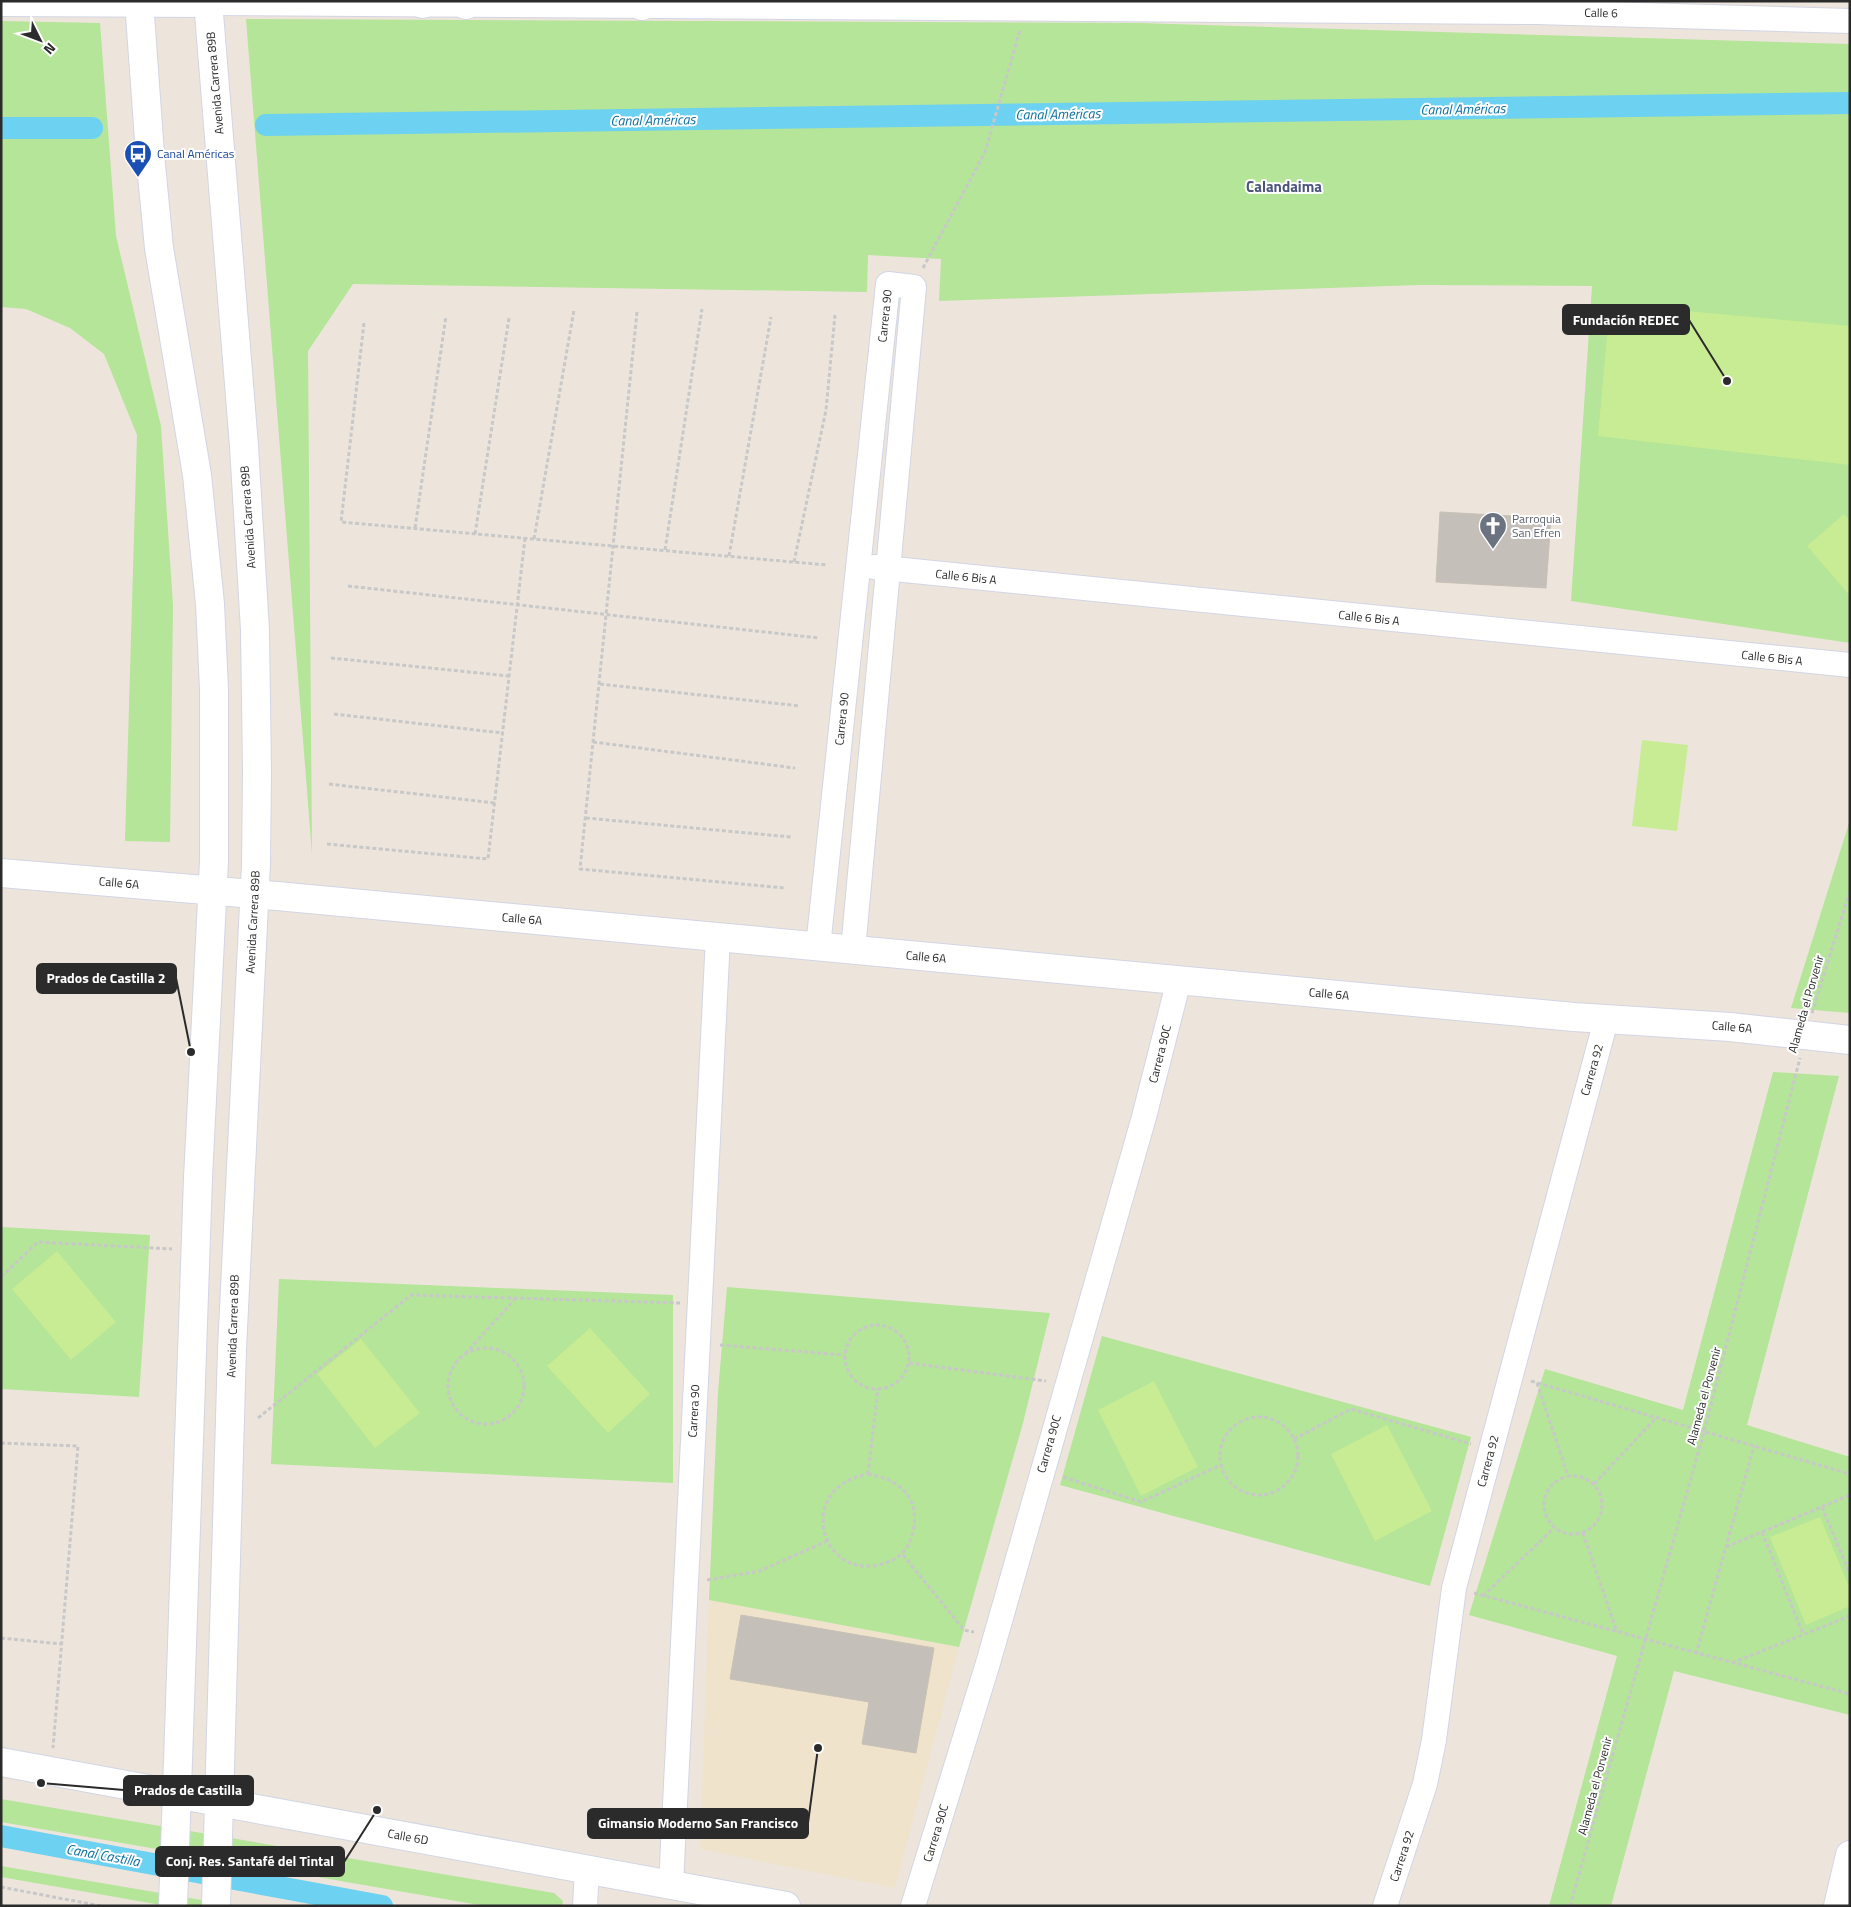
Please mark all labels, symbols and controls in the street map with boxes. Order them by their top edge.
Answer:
street label: Calle 6 [1584,3,1618,22]
north arrow [15,15,65,65]
street label: Avenida Carrera 89B [201,31,228,135]
text: N [39,38,61,60]
water label: Canal Américas [1420,97,1507,120]
water label: Canal Américas [1015,102,1102,125]
water label: Canal Américas [610,108,697,131]
bus stop icon: Canal Américas [123,139,153,178]
place label: Canal Américas [157,144,235,163]
district label: Calandaima [1246,175,1322,198]
street label: Carrera 90 [872,288,897,343]
callout: Fundación REDEC [1563,305,1689,334]
text: Fundación REDEC [1573,309,1680,330]
street label: Avenida Carrera 89B [234,465,261,569]
place label: Parroquia San Efren [1512,509,1561,542]
church icon: Parroquia San Efren [1478,511,1508,550]
street label: Calle 6 Bis A [934,564,998,589]
street label: Calle 6 Bis A [1337,605,1401,630]
street label: Calle 6 Bis A [1740,645,1804,670]
street label: Carrera 90 [829,691,854,746]
street label: Avenida Carrera 89B [240,870,265,974]
street label: Calle 6A [98,871,140,894]
street label: Calle 6A [501,907,543,930]
street label: Calle 6A [905,945,947,968]
street label: Alameda el Porvenir [1782,953,1829,1055]
callout: Prados de Castilla 2 [37,964,176,993]
text: Prados de Castilla 2 [46,967,166,988]
street label: Calle 6A [1308,982,1350,1005]
street label: Calle 6A [1711,1015,1753,1038]
street label: Carrera 90C [1143,1022,1176,1085]
street label: Carrera 92 [1575,1042,1608,1098]
street label: Avenida Carrera 89B [221,1274,244,1378]
street label: Alameda el Porvenir [1681,1345,1726,1447]
street label: Carrera 90 [683,1384,704,1438]
street label: Carrera 90C [1031,1412,1066,1475]
street label: Carrera 92 [1471,1433,1504,1489]
street label: Alameda el Porvenir [1572,1735,1617,1837]
callout: Prados de Castilla [124,1776,253,1805]
text: Prados de Castilla [134,1779,242,1800]
street label: Carrera 90C [918,1801,953,1864]
callout: Gimansio Moderno San Francisco [588,1809,808,1838]
text: Gimansio Moderno San Francisco [598,1812,798,1833]
street label: Calle 6D [386,1824,430,1849]
street label: Carrera 92 [1384,1828,1419,1884]
water label: Canal Castilla [65,1838,142,1871]
callout: Conj. Res. Santafé del Tintal [156,1847,344,1876]
text: Conj. Res. Santafé del Tintal [166,1850,334,1871]

